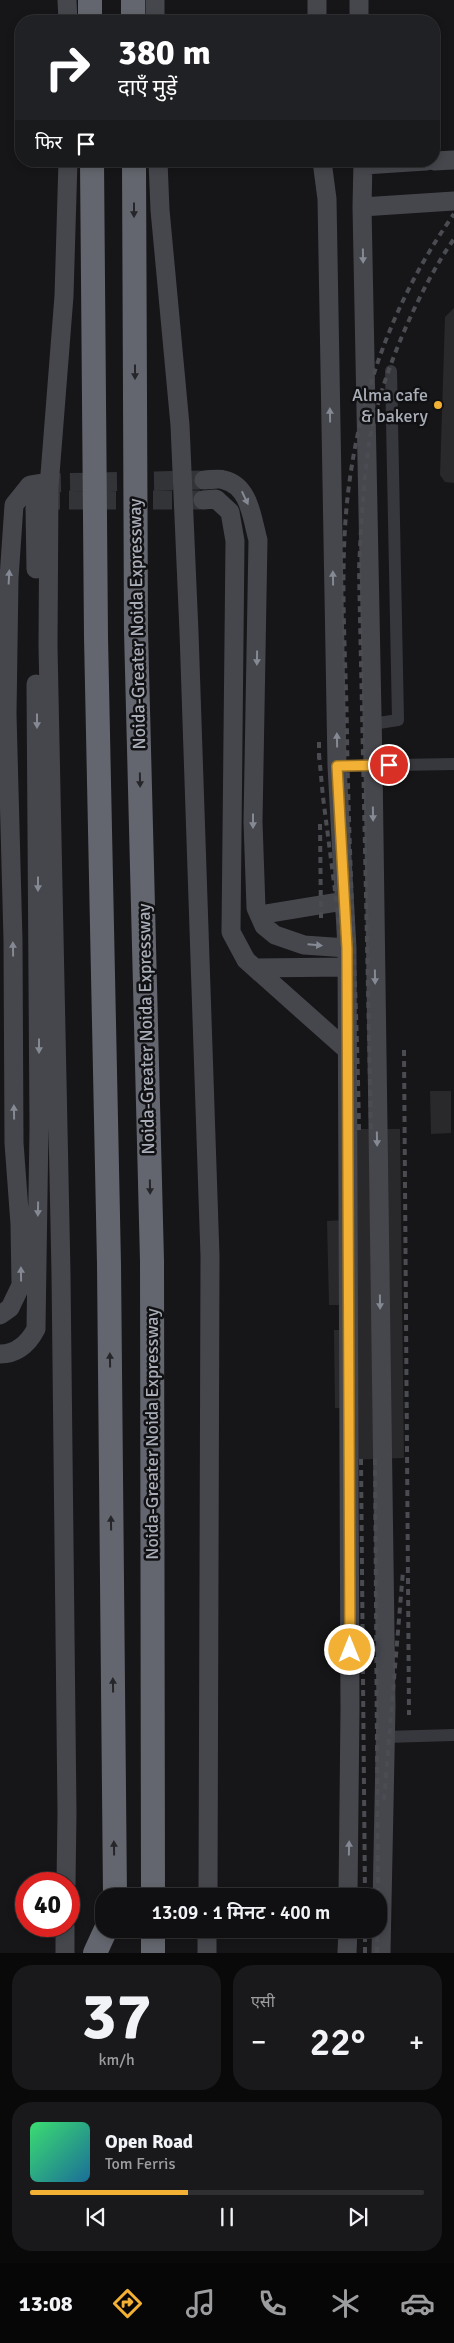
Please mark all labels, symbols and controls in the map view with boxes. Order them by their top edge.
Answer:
text: 380 m [118,31,211,74]
icon: right [35,35,100,100]
text: दाएँ मुड़ें [118,74,177,101]
icon: arrive [72,130,100,158]
text: फिर [35,131,62,155]
one-way arrow [130,202,138,218]
one-way arrow [359,248,367,264]
one-way arrow [131,365,139,381]
place label: Alma cafe & bakery [352,384,429,427]
marker: Alma cafe & bakery [432,399,444,411]
one-way arrow [326,407,334,423]
one-way arrow [241,491,249,505]
street label: Noida-Greater Noida Expressway [124,498,150,750]
one-way arrow [6,569,14,585]
one-way arrow [329,570,337,586]
one-way arrow [252,651,260,667]
one-way arrow [33,714,41,730]
one-way arrow [332,732,340,748]
pin [368,744,410,786]
icon: arrive [375,751,403,779]
one-way arrow [136,772,144,788]
one-way arrow [369,806,377,822]
one-way arrow [249,813,257,829]
one-way arrow [34,876,42,892]
street label: Noida-Greater Noida Expressway [133,903,159,1155]
one-way arrow [9,941,17,957]
one-way arrow [307,942,323,950]
one-way arrow [371,969,379,985]
one-way arrow [35,1039,43,1055]
one-way arrow [10,1103,18,1119]
one-way arrow [373,1131,381,1147]
one-way arrow [146,1180,154,1196]
one-way arrow [34,1201,42,1217]
one-way arrow [16,1266,24,1282]
one-way arrow [376,1294,384,1310]
street label: Noida-Greater Noida Expressway [141,1308,163,1560]
one-way arrow [106,1352,114,1368]
one-way arrow [107,1514,115,1530]
position arrow [323,1623,375,1675]
one-way arrow [109,1677,117,1693]
one-way arrow [110,1839,118,1855]
one-way arrow [345,1839,353,1855]
speed limit sign: 40 [15,1872,80,1937]
text: 13:09 · 1 मिनट · 400 m [152,1901,330,1925]
text: 37 [81,1977,152,2057]
text: एसी [251,1992,275,2012]
text: 22° [310,2019,365,2066]
text: − [251,2025,266,2059]
text: + [409,2025,424,2059]
text: km/h [98,2050,135,2070]
text: Open Road [105,2130,193,2154]
text: Tom Ferris [105,2154,175,2174]
icon: previous [82,2203,110,2231]
icon: pause [213,2203,241,2231]
icon: next [344,2203,372,2231]
icon: directions [110,2286,145,2321]
icon: music [183,2286,218,2321]
icon: phone [255,2286,290,2321]
icon: climate [328,2286,363,2321]
icon: car [400,2286,435,2321]
text: 13:08 [19,2290,73,2317]

